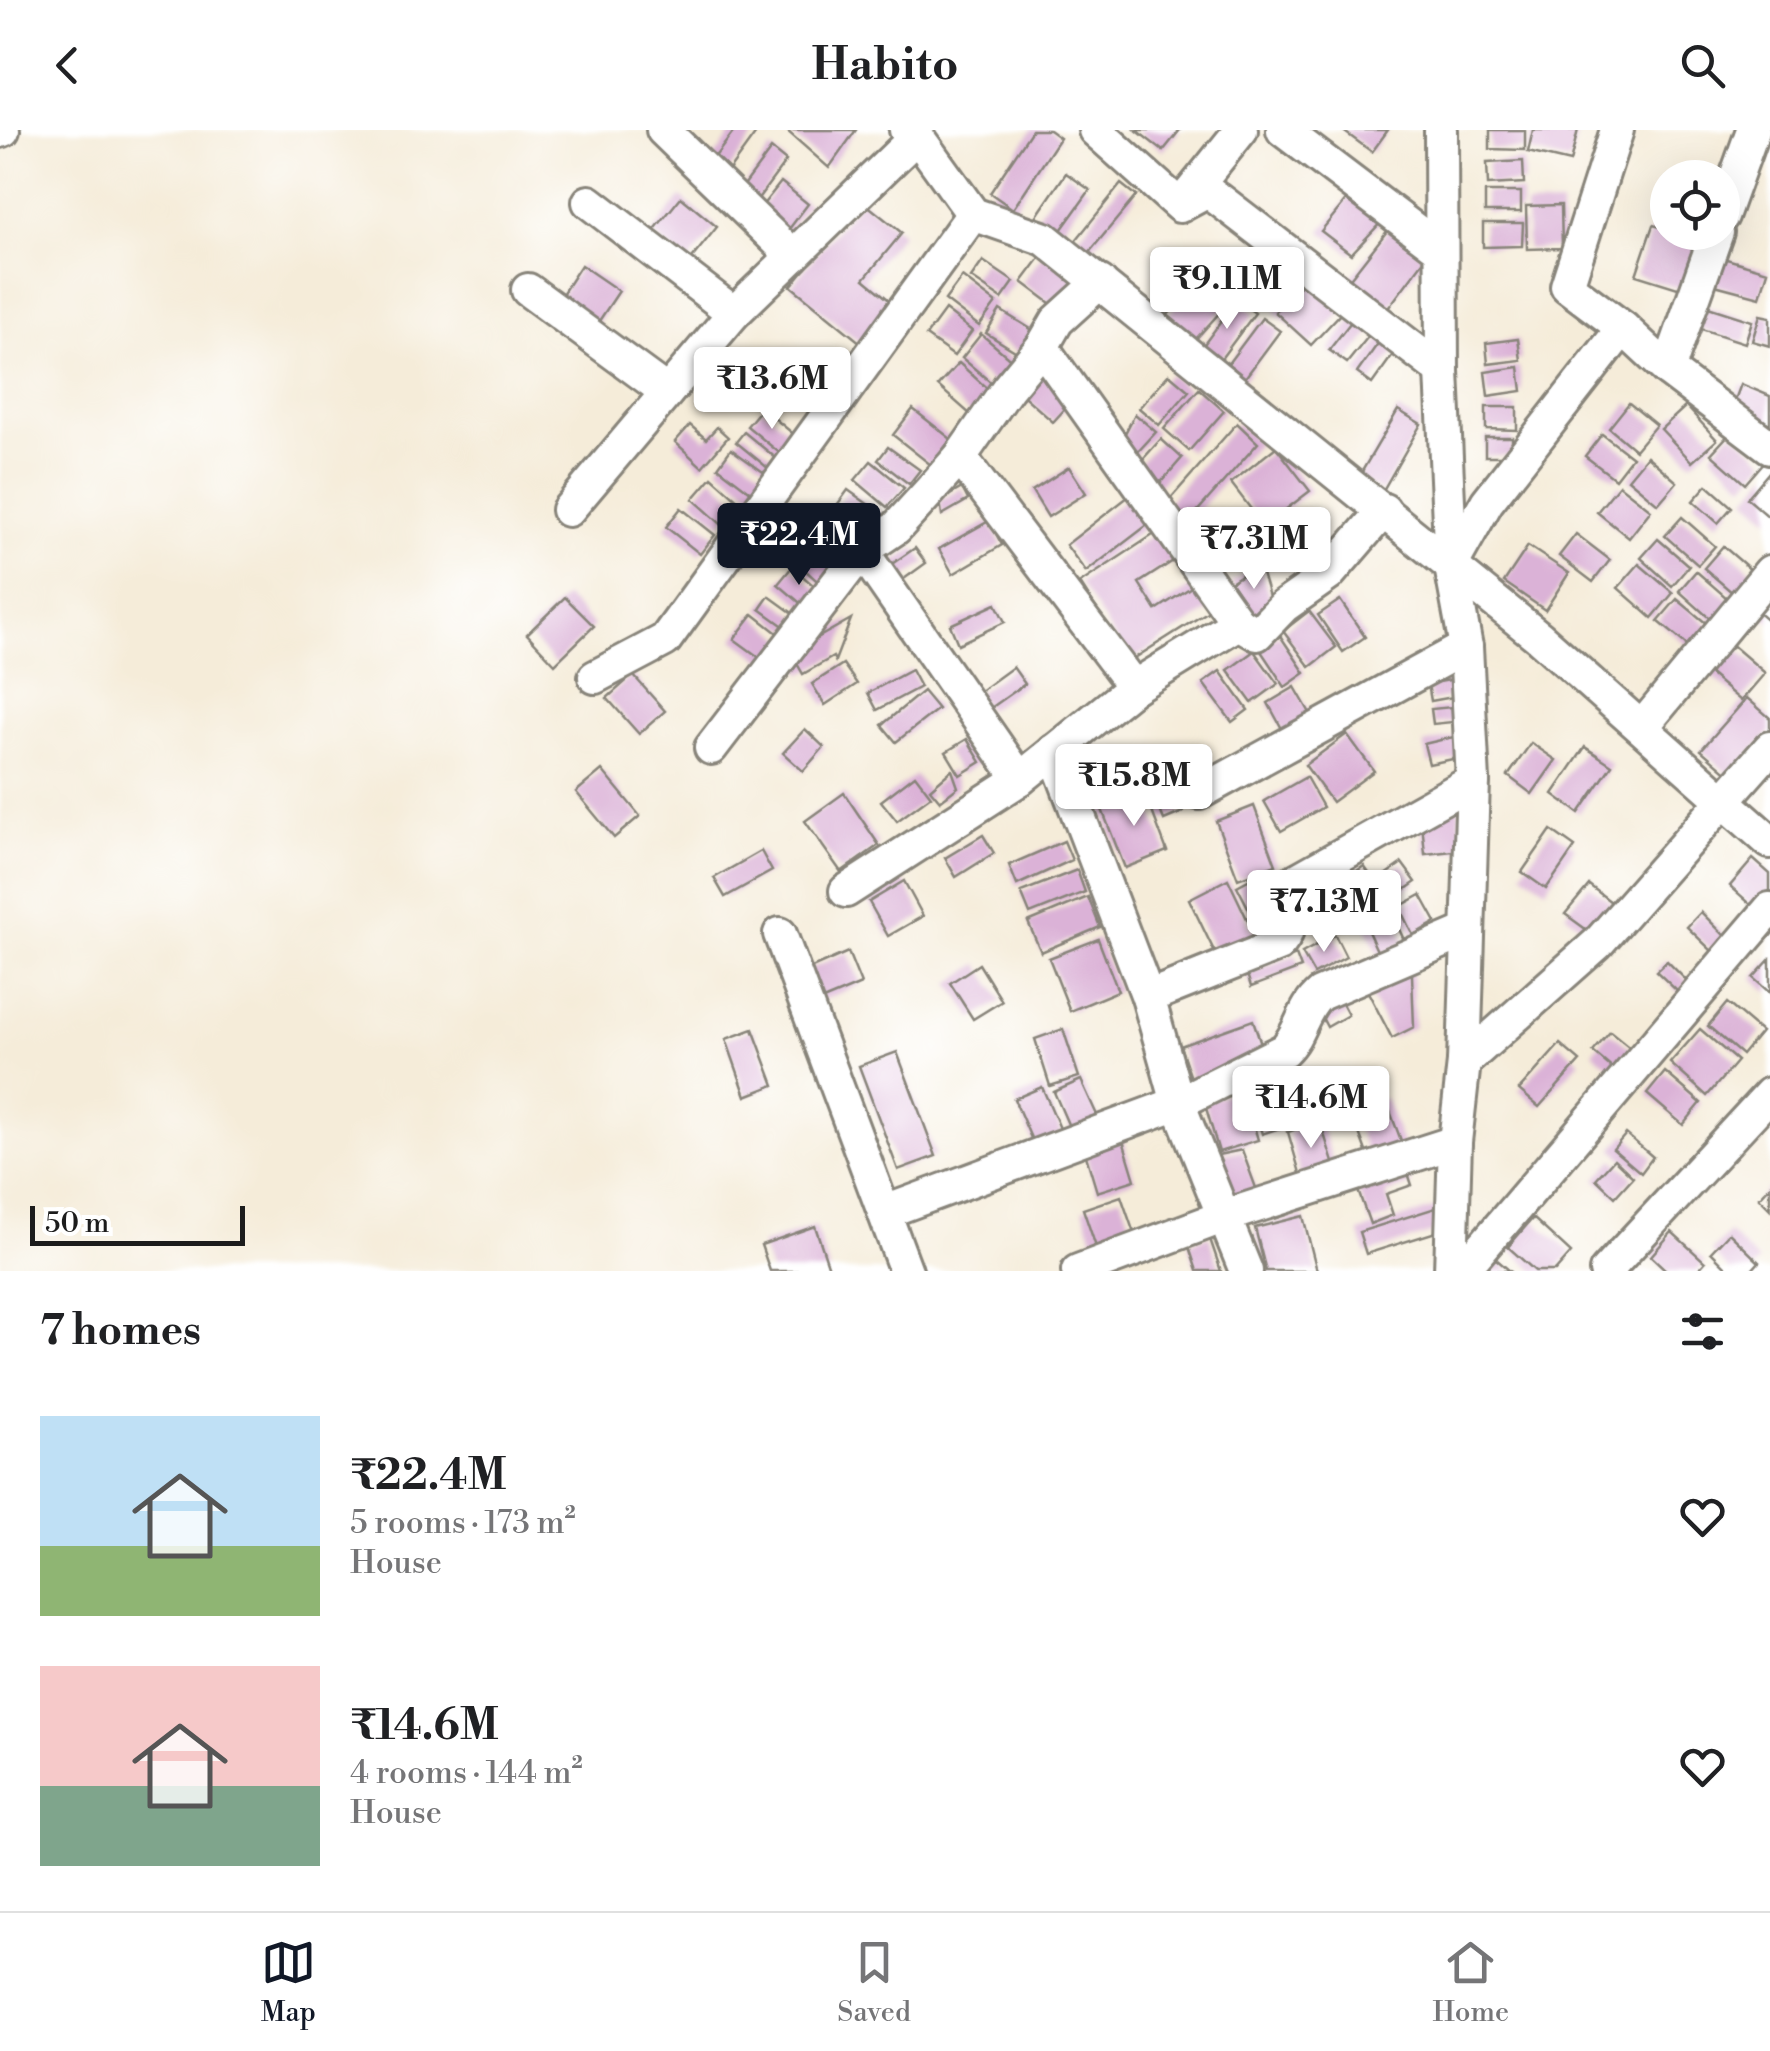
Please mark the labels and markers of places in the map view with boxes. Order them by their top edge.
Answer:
pin: ₹9.11M [1146,247,1308,332]
pin: ₹13.6M [691,347,853,432]
pin: ₹22.4M [718,503,880,588]
pin: ₹7.31M [1173,507,1335,592]
pin: ₹15.8M [1053,744,1215,829]
pin: ₹7.13M [1243,870,1405,955]
pin: ₹14.6M [1230,1066,1392,1151]

